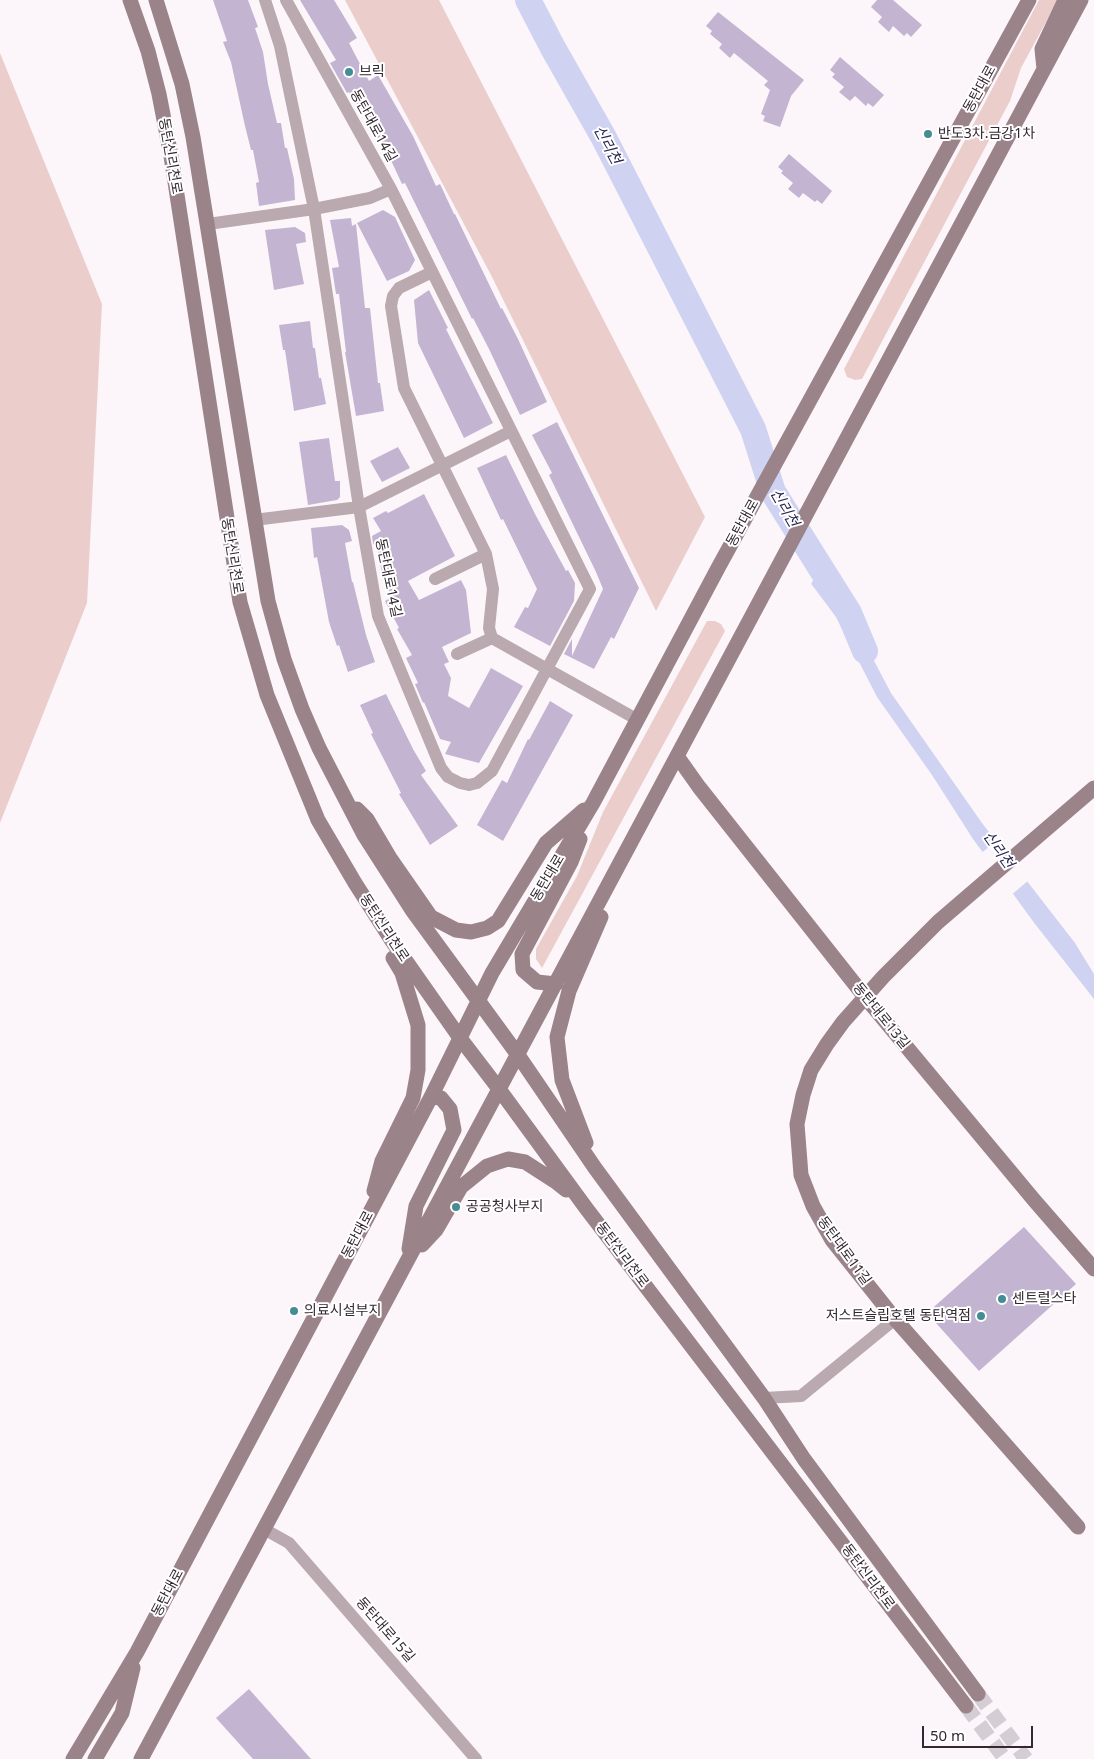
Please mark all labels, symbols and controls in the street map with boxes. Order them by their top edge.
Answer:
street label: 동탄대로 [960,62,1000,116]
place label: 브릭 [359,64,385,80]
marker: 브릭 [343,66,355,78]
street label: 동탄대로14길 [346,87,400,165]
street label: 동탄신리천로 [155,116,185,196]
water label: 신리천 [589,122,625,168]
place label: 반도3차.금강1차 [938,126,1035,142]
marker: 반도3차.금강1차 [922,128,934,140]
water label: 신리천 [766,486,802,530]
street label: 동탄대로 [723,496,763,550]
street label: 동탄신리천로 [218,517,246,595]
street label: 동탄대로14길 [371,537,405,619]
water label: 신리천 [979,828,1017,872]
street label: 동탄대로 [528,852,568,904]
street label: 동탄신리천로 [356,891,412,965]
street label: 동탄대로13길 [849,979,913,1053]
place label: 공공청사부지 [466,1199,543,1215]
marker: 공공청사부지 [450,1201,462,1213]
street label: 동탄대로 [338,1208,378,1262]
street label: 동탄대로11길 [814,1214,874,1288]
street label: 동탄신리천로 [592,1219,652,1291]
place label: 센트럴스타 [1012,1291,1076,1307]
marker: 센트럴스타 [996,1293,1008,1305]
place label: 의료시설부지 [304,1303,381,1319]
marker: 의료시설부지 [288,1305,300,1317]
place label: 저스트슬립호텔 동탄역점 [826,1308,971,1324]
marker: 저스트슬립호텔 동탄역점 [975,1310,987,1322]
street label: 동탄신리천로 [838,1541,898,1613]
street label: 동탄대로 [148,1566,188,1620]
street label: 동탄대로15길 [352,1594,418,1666]
scale bar [924,1716,1035,1748]
text: 50 m [930,1725,965,1745]

